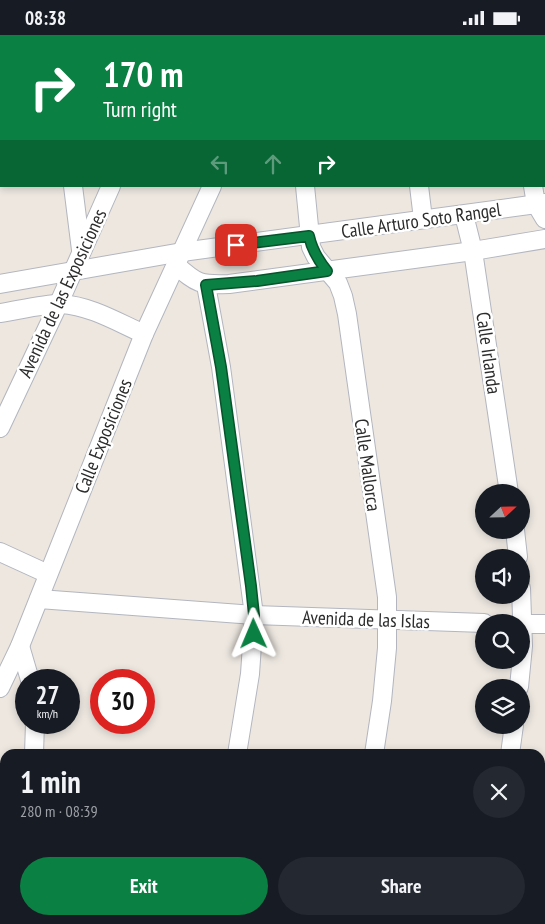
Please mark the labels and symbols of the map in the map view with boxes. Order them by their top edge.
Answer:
street label: Calle Arturo Soto Rangel [340,197,503,243]
street label: Avenida de las Exposiciones [12,205,112,381]
pin [215,224,257,266]
street label: Calle Irlanda [471,310,507,396]
street label: Calle Exposiciones [69,375,137,497]
street label: Calle Mallorca [350,417,386,513]
north arrow [475,484,530,539]
street label: Avenida de las Islas [302,605,430,633]
position arrow [227,607,279,659]
speed limit sign: 30 [90,669,155,734]

